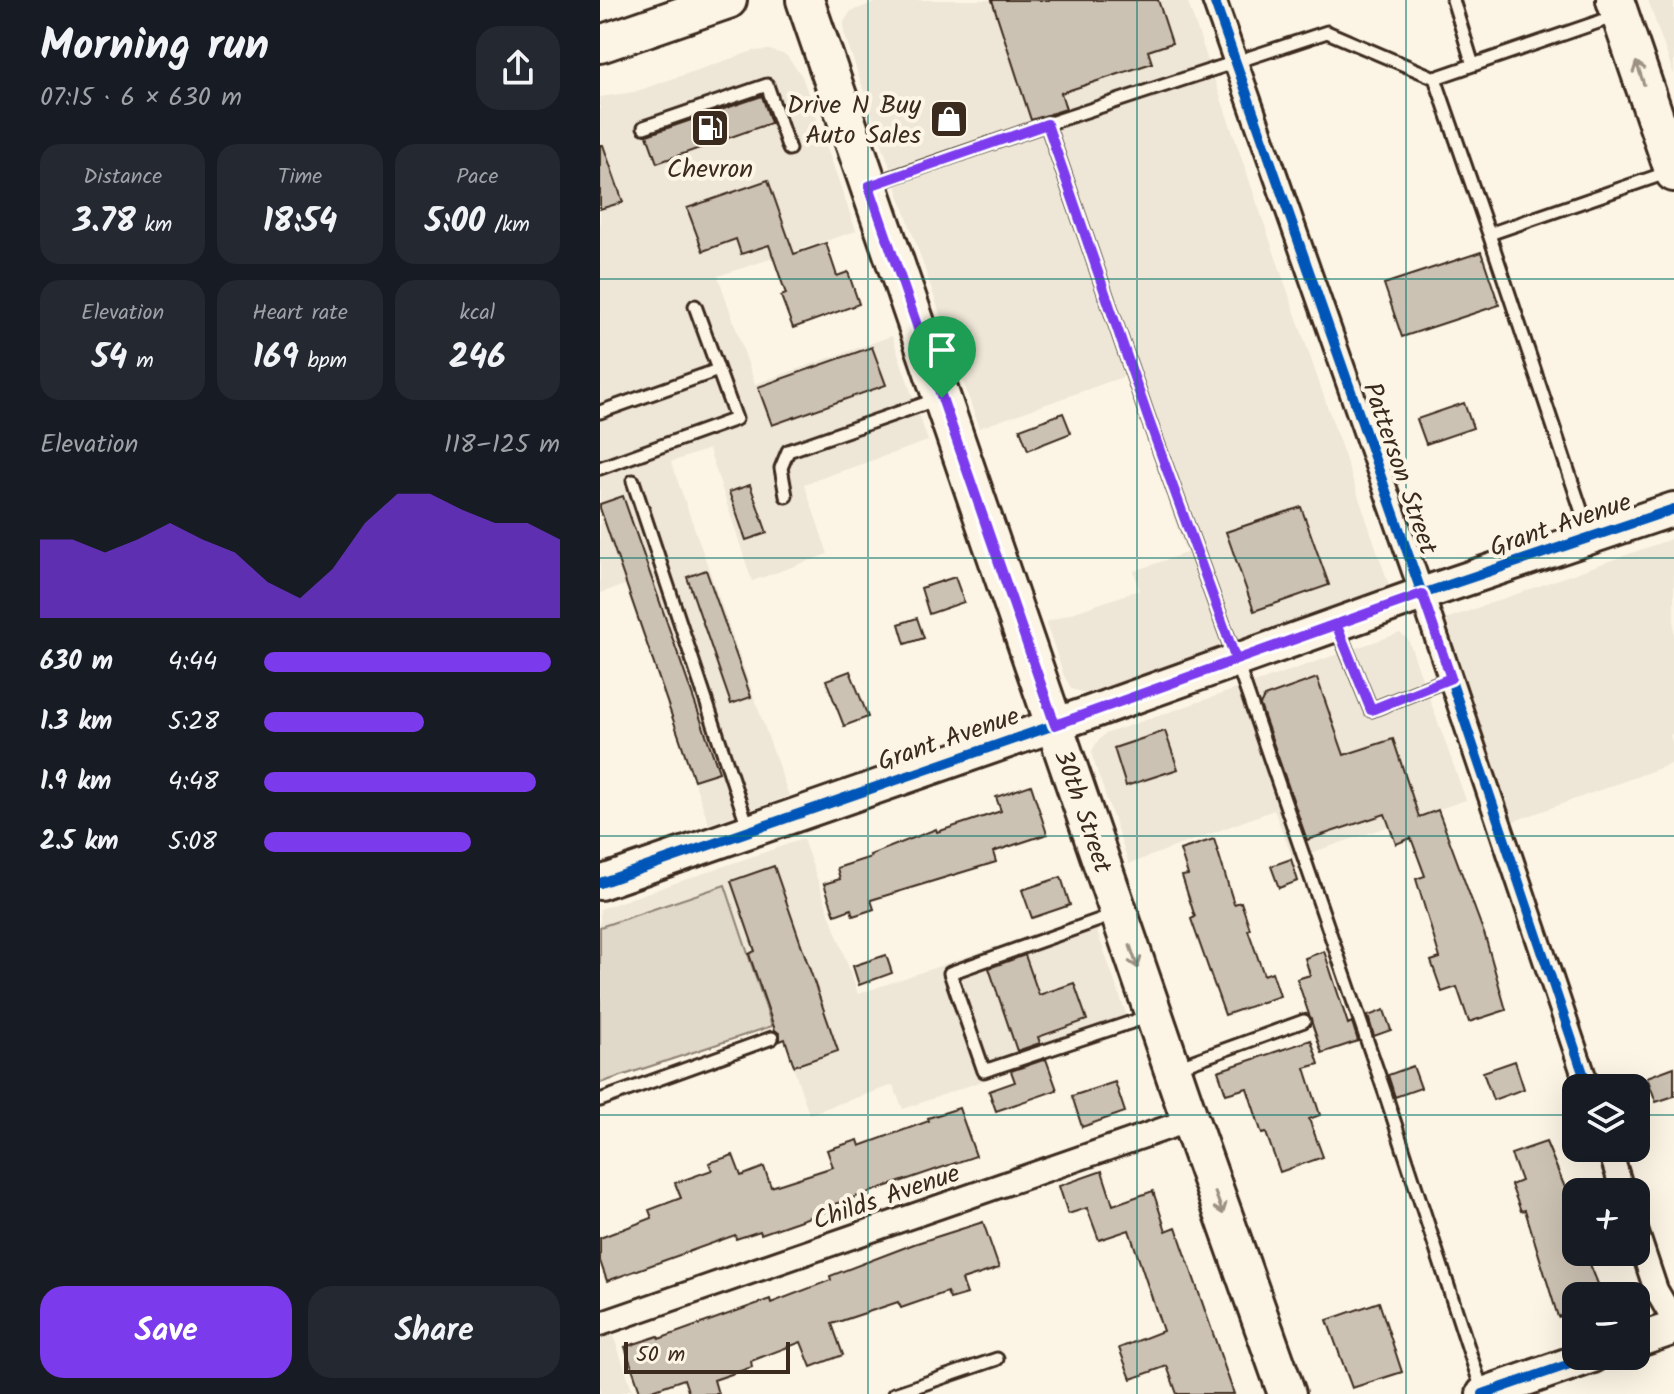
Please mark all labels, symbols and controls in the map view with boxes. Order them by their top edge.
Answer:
text: Morning run [40,12,269,82]
button: share [476,26,560,110]
one-way arrow [1631,60,1646,85]
text: 07:15 · 6 × 630 m [40,77,242,119]
place label: Drive N Buy Auto Sales [787,85,922,157]
shop icon: Drive N Buy Auto Sales [928,98,970,140]
fuel station icon: Chevron [689,107,731,149]
place label: Chevron [667,149,753,191]
text: Distance [83,160,162,195]
text: Time [278,160,322,195]
text: Pace [456,160,498,195]
text: 3.78 [73,195,136,249]
text: 18:54 [263,195,337,249]
text: 5:00 [425,195,485,249]
text: km [136,208,172,243]
text: /km [485,208,530,243]
text: Elevation [81,296,164,331]
text: Heart rate [252,296,348,331]
text: kcal [459,296,495,331]
pin [908,316,976,398]
icon: arrive [920,328,964,372]
text: 54 [92,331,127,385]
text: 169 [253,331,299,385]
text: 246 [449,331,506,385]
text: m [127,344,154,379]
text: bpm [299,344,347,379]
street label: Patterson Street [1350,377,1449,561]
text: Elevation [40,424,138,466]
text: 118–125 m [444,424,560,466]
street label: Grant Avenue [1484,482,1638,570]
text: 630 m [40,641,113,683]
text: 4:44 [168,641,217,683]
street label: Grant Avenue [872,696,1026,784]
text: 1.3 km [40,701,112,743]
text: 5:28 [168,701,219,743]
street label: 30th Street [1041,744,1123,880]
text: 1.9 km [40,761,111,803]
text: 4:48 [168,761,219,803]
text: 2.5 km [40,821,119,863]
text: 5:08 [168,821,217,863]
one-way arrow [1128,945,1143,970]
map controls [1562,1074,1650,1370]
button: layers [1562,1074,1650,1162]
street label: Childs Avenue [807,1153,966,1243]
button: + [1562,1178,1650,1266]
one-way arrow [1213,1190,1228,1215]
button: − [1562,1282,1650,1370]
button: Save [40,1286,292,1378]
button: Share [308,1286,560,1378]
scale bar [624,1338,790,1374]
text: 50 m [636,1338,685,1373]

